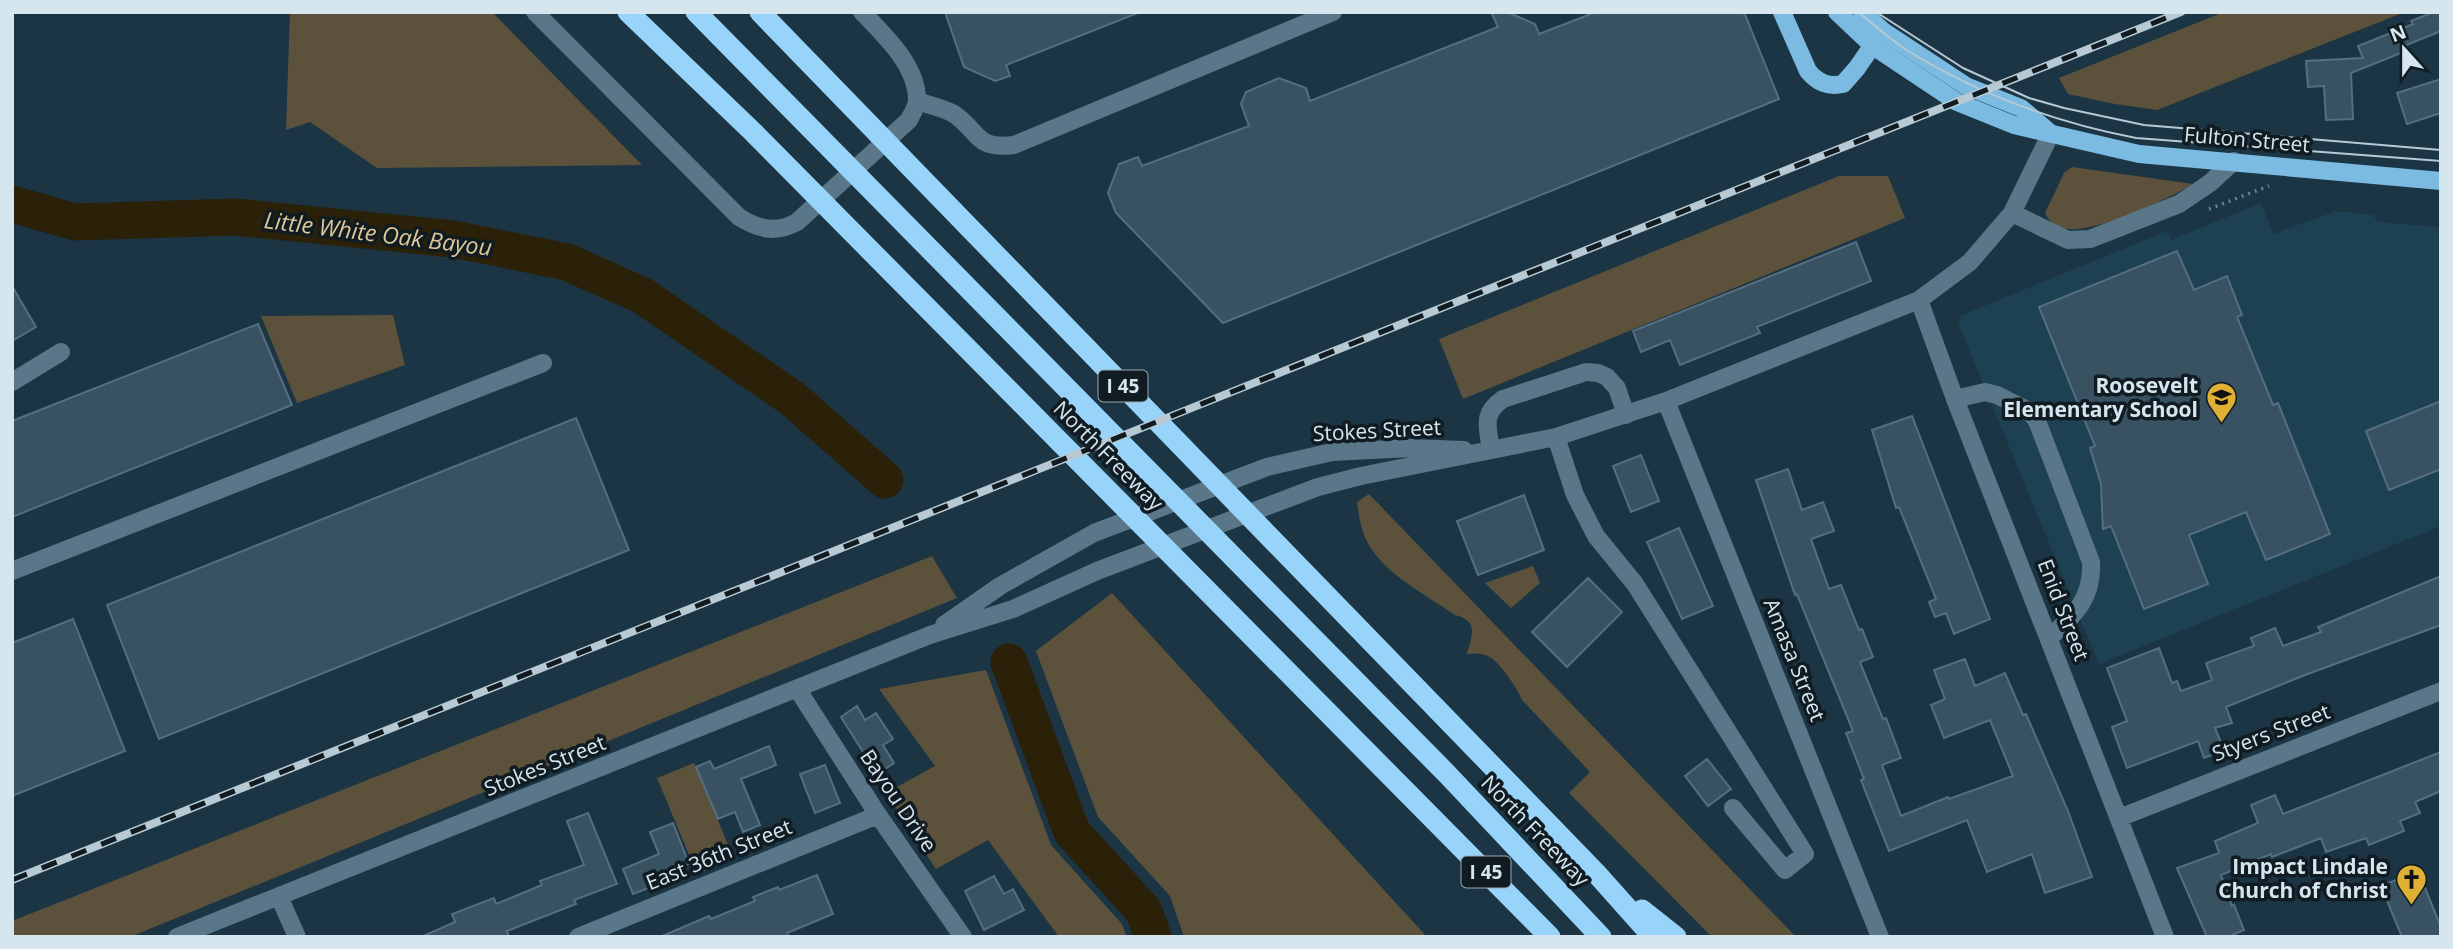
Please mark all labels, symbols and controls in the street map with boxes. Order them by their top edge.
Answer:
north arrow [2369,14,2439,84]
text: N [2386,18,2410,48]
street label: Fulton Street [2183,120,2311,158]
water label: Little White Oak Bayou [262,203,494,263]
road number: I 45 [1098,370,1148,402]
place label: Roosevelt Elementary School [2003,371,2198,423]
school or university icon: Roosevelt Elementary School [2204,381,2238,425]
street label: North Freeway [1048,394,1170,517]
street label: Stokes Street [1312,413,1442,447]
street label: Enid Street [2032,555,2096,665]
street label: Amasa Street [1758,594,1832,725]
street label: Styers Street [2208,697,2334,767]
street label: Stokes Street [480,728,609,802]
street label: Bayou Drive [854,744,943,857]
street label: North Freeway [1476,769,1596,892]
street label: East 36th Street [642,812,796,896]
place label: Impact Lindale Church of Christ [2218,852,2388,904]
road number: I 45 [1462,856,1510,888]
church icon: Impact Lindale Church of Christ [2394,862,2428,906]

